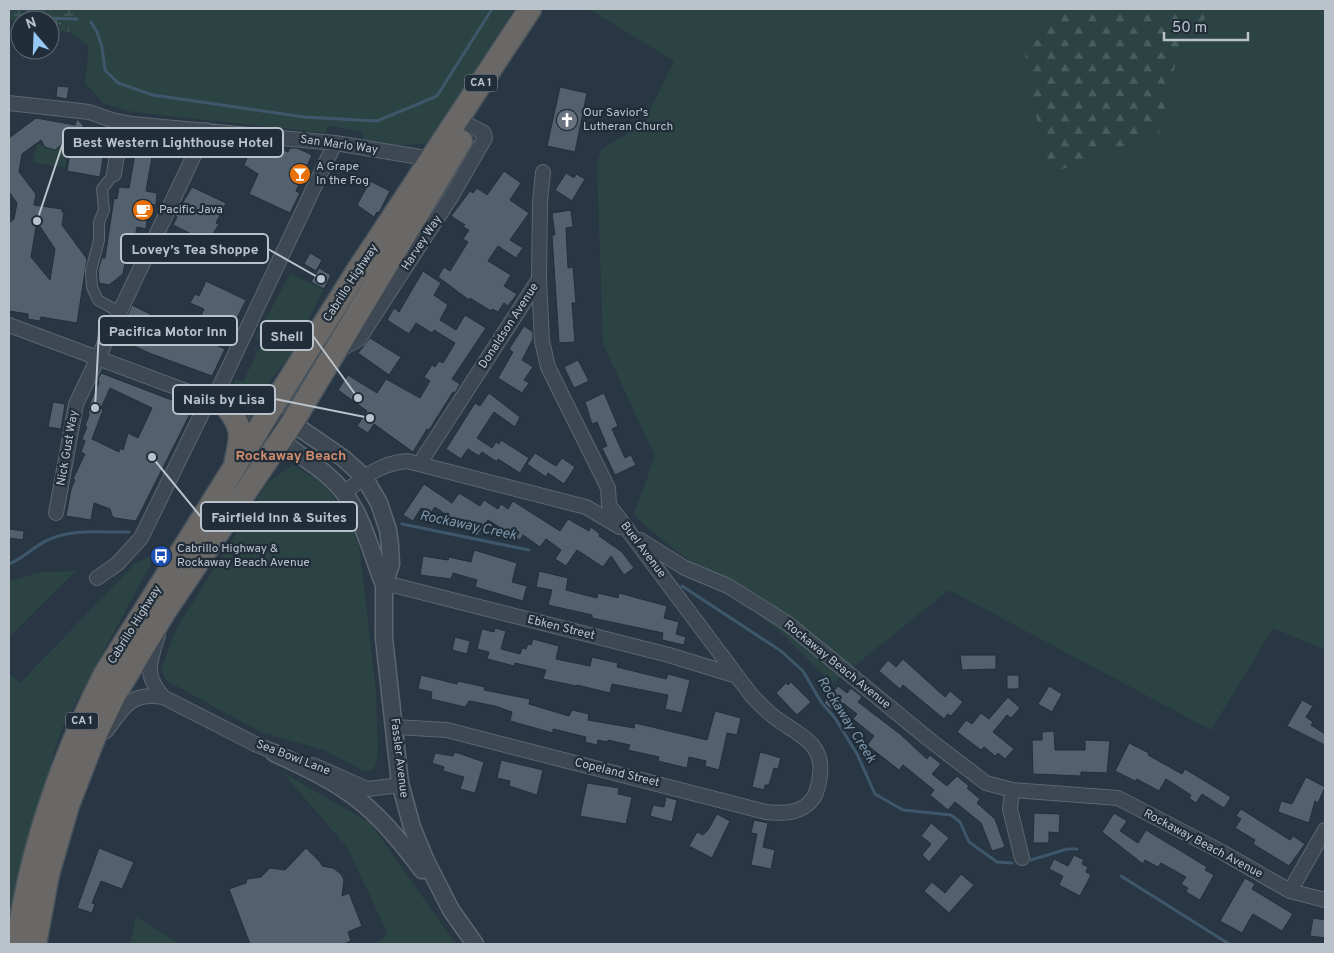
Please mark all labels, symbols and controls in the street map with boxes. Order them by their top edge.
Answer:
north arrow [10,10,60,60]
scale bar [1164,10,1248,42]
text: N [24,14,39,34]
text: 50 m [1172,19,1207,38]
road number: CA 1 [465,75,497,92]
place label: Our Savior's Lutheran Church [583,105,673,135]
church icon: Our Savior's Lutheran Church [555,108,579,132]
callout: Best Western Lighthouse Hotel [63,128,283,157]
street label: San Marlo Way [299,132,379,158]
text: Best Western Lighthouse Hotel [73,135,273,152]
place label: A Grape In the Fog [316,159,369,189]
bar icon: A Grape In the Fog [288,162,312,186]
cafe icon: Pacific Java [131,198,155,222]
place label: Pacific Java [159,202,223,218]
street label: Harvey Way [398,212,446,274]
callout: Lovey’s Tea Shoppe [121,234,268,263]
street label: Cabrillo Highway [320,241,382,325]
text: Lovey’s Tea Shoppe [132,242,259,259]
street label: Donaldson Avenue [475,280,543,372]
callout: Pacifica Motor Inn [99,316,237,345]
callout: Shell [261,321,313,350]
text: Pacifica Motor Inn [109,324,227,341]
text: Shell [271,329,303,346]
callout: Nails by Lisa [173,385,275,414]
text: Nails by Lisa [183,392,265,409]
street label: Nick Gust Way [53,409,83,487]
district label: Rockaway Beach [236,448,346,465]
callout: Fairfield Inn & Suites [201,502,357,531]
water label: Rockaway Creek [418,507,519,545]
text: Fairfield Inn & Suites [211,510,347,527]
street label: Buel Avenue [617,519,669,581]
place label: Cabrillo Highway & Rockaway Beach Avenue [177,541,310,571]
bus stop icon: Cabrillo Highway & Rockaway Beach Avenue [149,544,173,568]
street label: Cabrillo Highway [104,583,166,667]
street label: Ebken Street [526,612,596,644]
street label: Rockaway Beach Avenue [780,617,894,713]
water label: Rockaway Creek [813,674,880,767]
road number: CA 1 [66,712,98,729]
street label: Fassler Avenue [386,717,412,799]
street label: Sea Bowl Lane [254,737,332,779]
street label: Copeland Street [573,755,661,791]
street label: Rockaway Beach Avenue [1141,806,1265,882]

